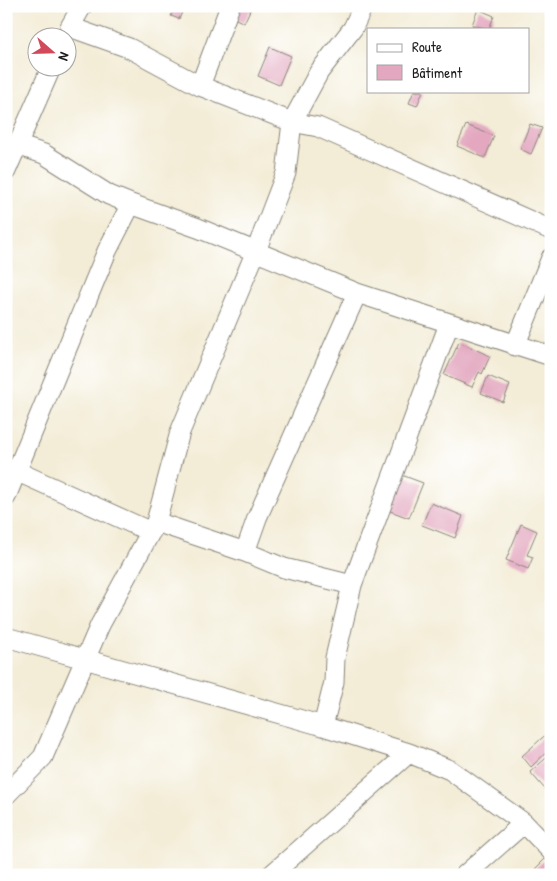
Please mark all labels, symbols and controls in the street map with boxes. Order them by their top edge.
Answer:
north arrow [28,28,78,78]
legend [367,28,530,92]
text: Route [412,36,442,57]
text: N [54,50,75,64]
text: Bâtiment [412,62,463,83]

